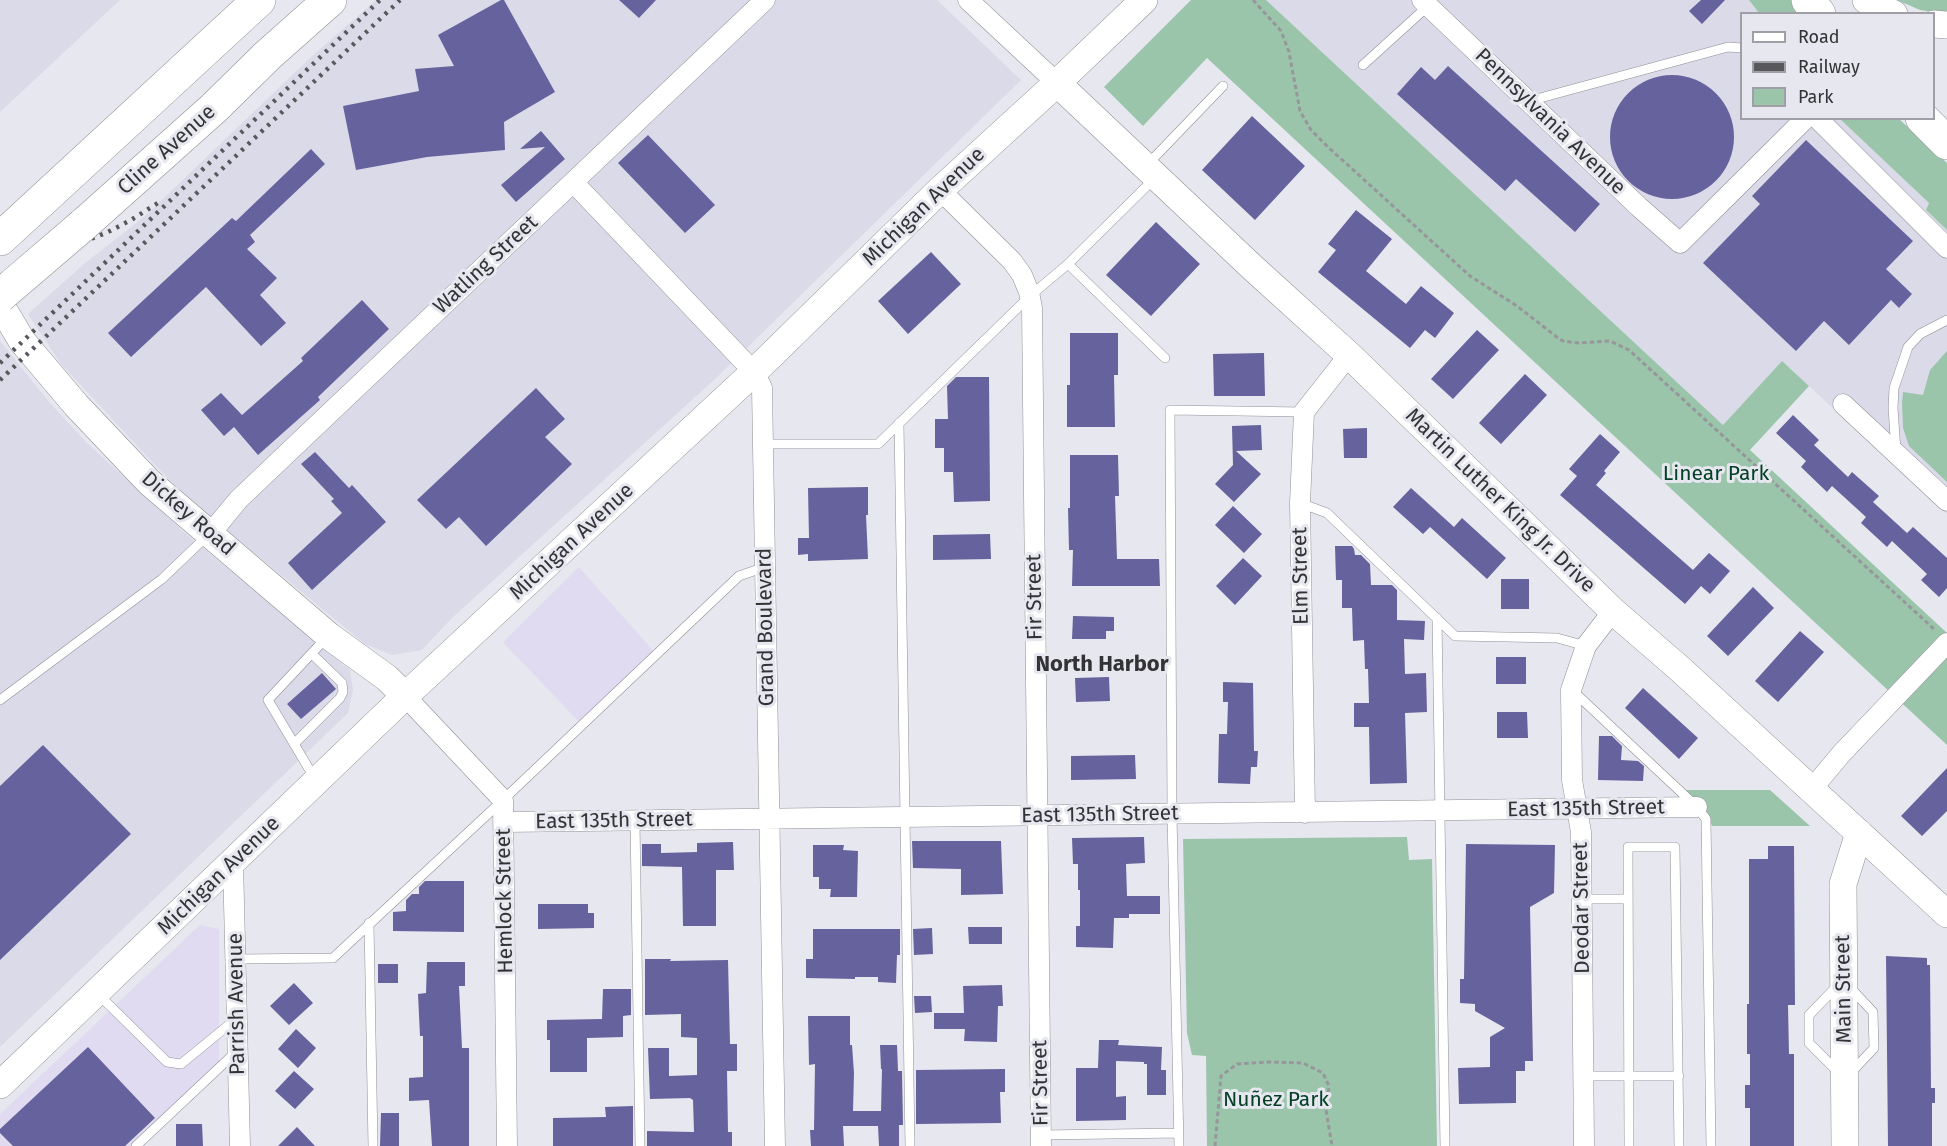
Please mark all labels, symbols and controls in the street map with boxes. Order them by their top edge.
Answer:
legend [1740,12,1935,120]
text: Road [1798,26,1840,48]
street label: Pennsylvania Avenue [1469,44,1631,200]
text: Railway [1798,56,1860,78]
text: Park [1798,86,1833,108]
street label: Cline Avenue [113,100,221,200]
street label: Michigan Avenue [858,142,990,272]
street label: Watling Street [429,210,543,320]
street label: Martin Luther King Jr. Drive [1400,404,1600,598]
park label: Linear Park [1663,461,1769,487]
street label: Dickey Road [136,467,240,561]
street label: Michigan Avenue [505,478,639,606]
street label: Elm Street [1288,527,1314,625]
street label: Grand Boulevard [752,547,780,707]
street label: Fir Street [1022,554,1048,640]
district label: North Harbor [1036,652,1168,678]
street label: East 135th Street [1507,795,1665,823]
street label: East 135th Street [1021,801,1179,829]
street label: East 135th Street [535,807,693,835]
street label: Michigan Avenue [153,811,285,941]
street label: Hemlock Street [491,828,519,974]
street label: Deodar Street [1568,842,1596,974]
street label: Parrish Avenue [223,933,251,1075]
street label: Main Street [1830,935,1858,1043]
street label: Fir Street [1028,1040,1054,1126]
park label: Nuñez Park [1223,1087,1329,1113]

